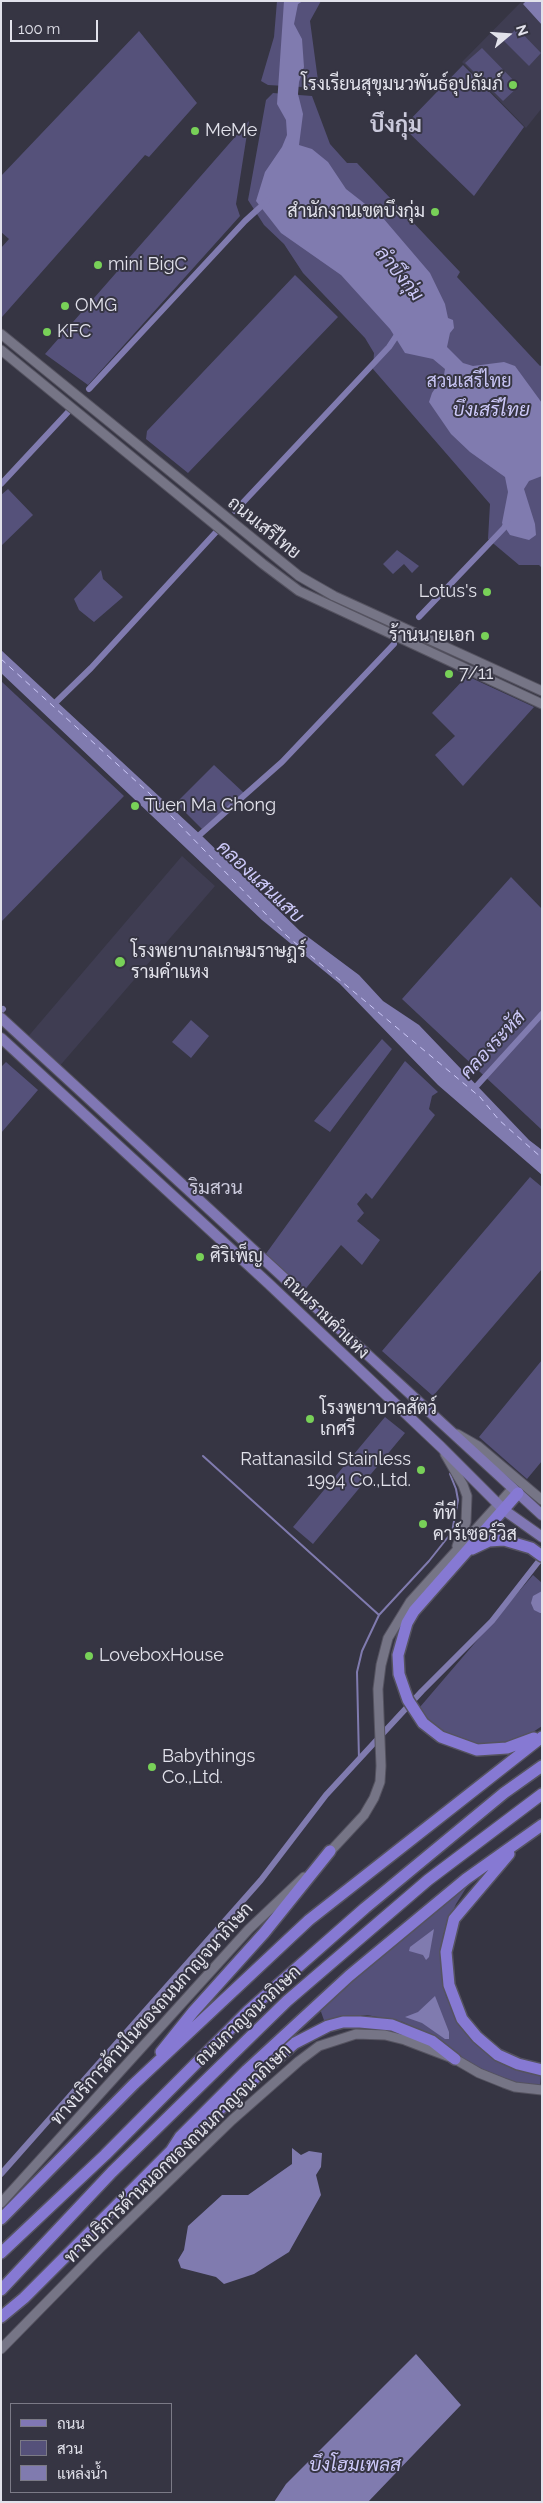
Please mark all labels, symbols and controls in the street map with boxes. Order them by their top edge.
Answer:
scale bar [12,10,100,42]
north arrow [483,10,533,60]
text: 100 m [18,20,60,38]
text: N [513,23,532,38]
place label: โรงเรียนสุขุมนวพันธ์อุปถัมภ์ [301,74,503,96]
marker: โรงเรียนสุขุมนวพันธ์อุปถัมภ์ [507,79,519,91]
district label: บึงกุ่ม [370,112,422,138]
place label: MeMe [205,120,257,142]
marker: MeMe [189,125,201,137]
place label: สำนักงานเขตบึงกุ่ม [287,201,425,223]
marker: สำนักงานเขตบึงกุ่ม [429,206,441,218]
water label: ลำบึงกุ่ม [370,242,428,306]
place label: mini BigC [108,254,187,276]
marker: mini BigC [92,259,104,271]
place label: OMG [75,295,117,317]
marker: OMG [59,300,71,312]
place label: KFC [57,321,91,343]
marker: KFC [41,326,53,338]
park label: สวนเสรีไทย [427,371,511,393]
water label: บึงเสรีไทย [452,399,530,421]
street label: ถนนเสรีไทย [223,492,305,564]
place label: Lotus's [419,581,477,603]
marker: Lotus's [481,586,493,598]
place label: ร้านนายเอก [389,625,475,647]
marker: ร้านนายเอก [479,630,491,642]
place label: 7/11 [459,663,494,685]
marker: 7/11 [443,668,455,680]
place label: Tuen Ma Chong [145,795,276,817]
marker: Tuen Ma Chong [129,800,141,812]
water label: คลองแสนแสบ [212,836,308,928]
place label: โรงพยาบาลเกษมราษฎร์ รามคำแหง [131,941,306,984]
marker: โรงพยาบาลเกษมราษฎร์ รามคำแหง [113,955,127,969]
water label: คลองระหัส [456,1006,530,1084]
district label: ริมสวน [189,1177,243,1199]
place label: ศิริเพ็ญ [210,1246,263,1268]
marker: ศิริเพ็ญ [194,1251,206,1263]
street label: ถนนรามคำแหง [278,1271,374,1363]
place label: โรงพยาบาลสัตว์ เกศรี [320,1398,437,1440]
marker: โรงพยาบาลสัตว์ เกศรี [304,1413,316,1425]
place label: Rattanasild Stainless 1994 Co.,Ltd. [240,1449,411,1492]
marker: Rattanasild Stainless 1994 Co.,Ltd. [415,1464,427,1476]
place label: ทีที คาร์เซอร์วิส [433,1503,517,1546]
marker: ทีที คาร์เซอร์วิส [417,1518,429,1530]
place label: LoveboxHouse [99,1645,224,1667]
marker: LoveboxHouse [83,1650,95,1662]
place label: Babythings Co.,Ltd. [162,1746,255,1788]
marker: Babythings Co.,Ltd. [146,1761,158,1773]
street label: ทางบริการด้านในของถนนกาญจนาภิเษก [46,1898,258,2130]
street label: ถนนกาญจนาภิเษก [191,1961,305,2071]
street label: ทางบริการด้านนอกของถนนกาญจนาภิเษก [60,2040,296,2268]
legend [10,2403,172,2493]
text: ถนน [57,2415,85,2433]
text: สวน [57,2440,83,2458]
water label: บึงโฮมเพลส [309,2454,401,2476]
text: แหล่งน้ำ [57,2465,108,2483]

